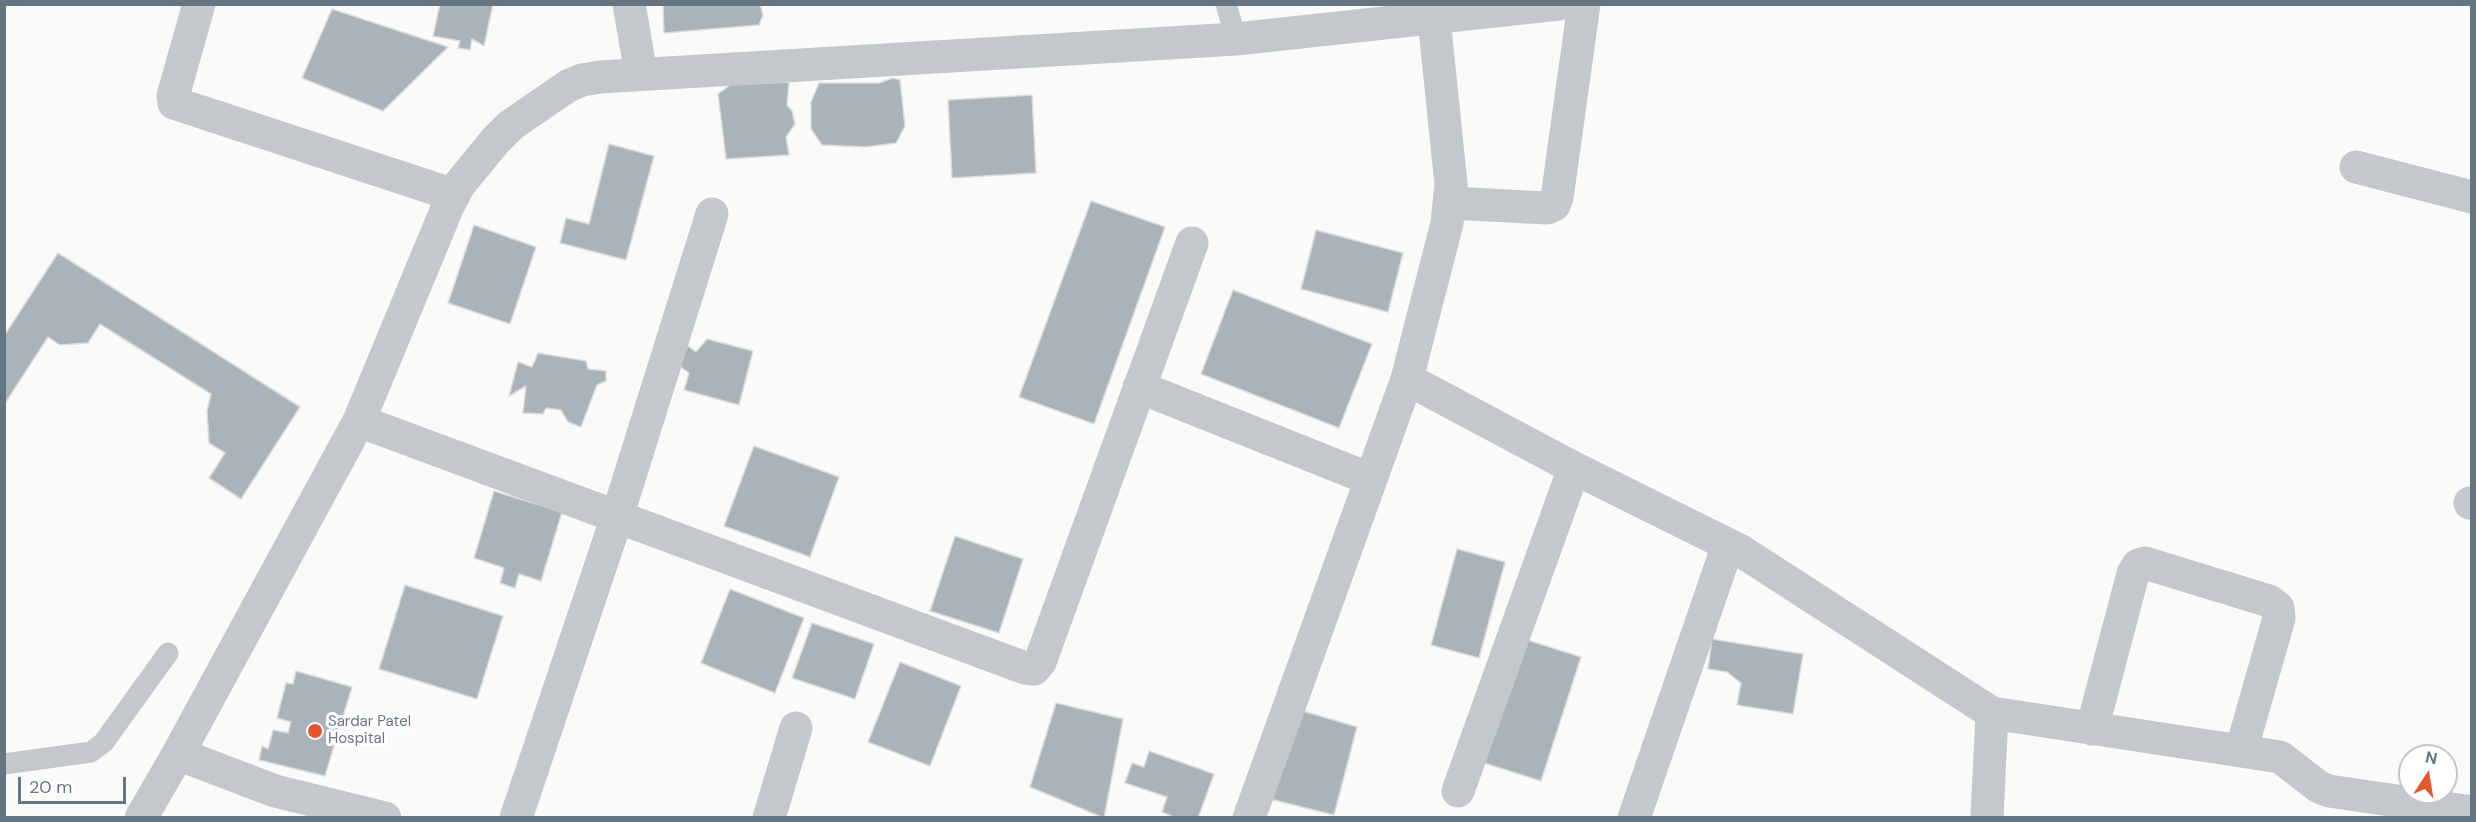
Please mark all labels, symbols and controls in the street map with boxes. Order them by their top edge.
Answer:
place label: Sardar Patel Hospital [328,713,411,748]
marker: Sardar Patel Hospital [306,722,324,740]
north arrow [2398,744,2458,804]
text: N [2424,746,2439,769]
scale bar [21,765,129,803]
text: 20 m [29,775,72,799]

